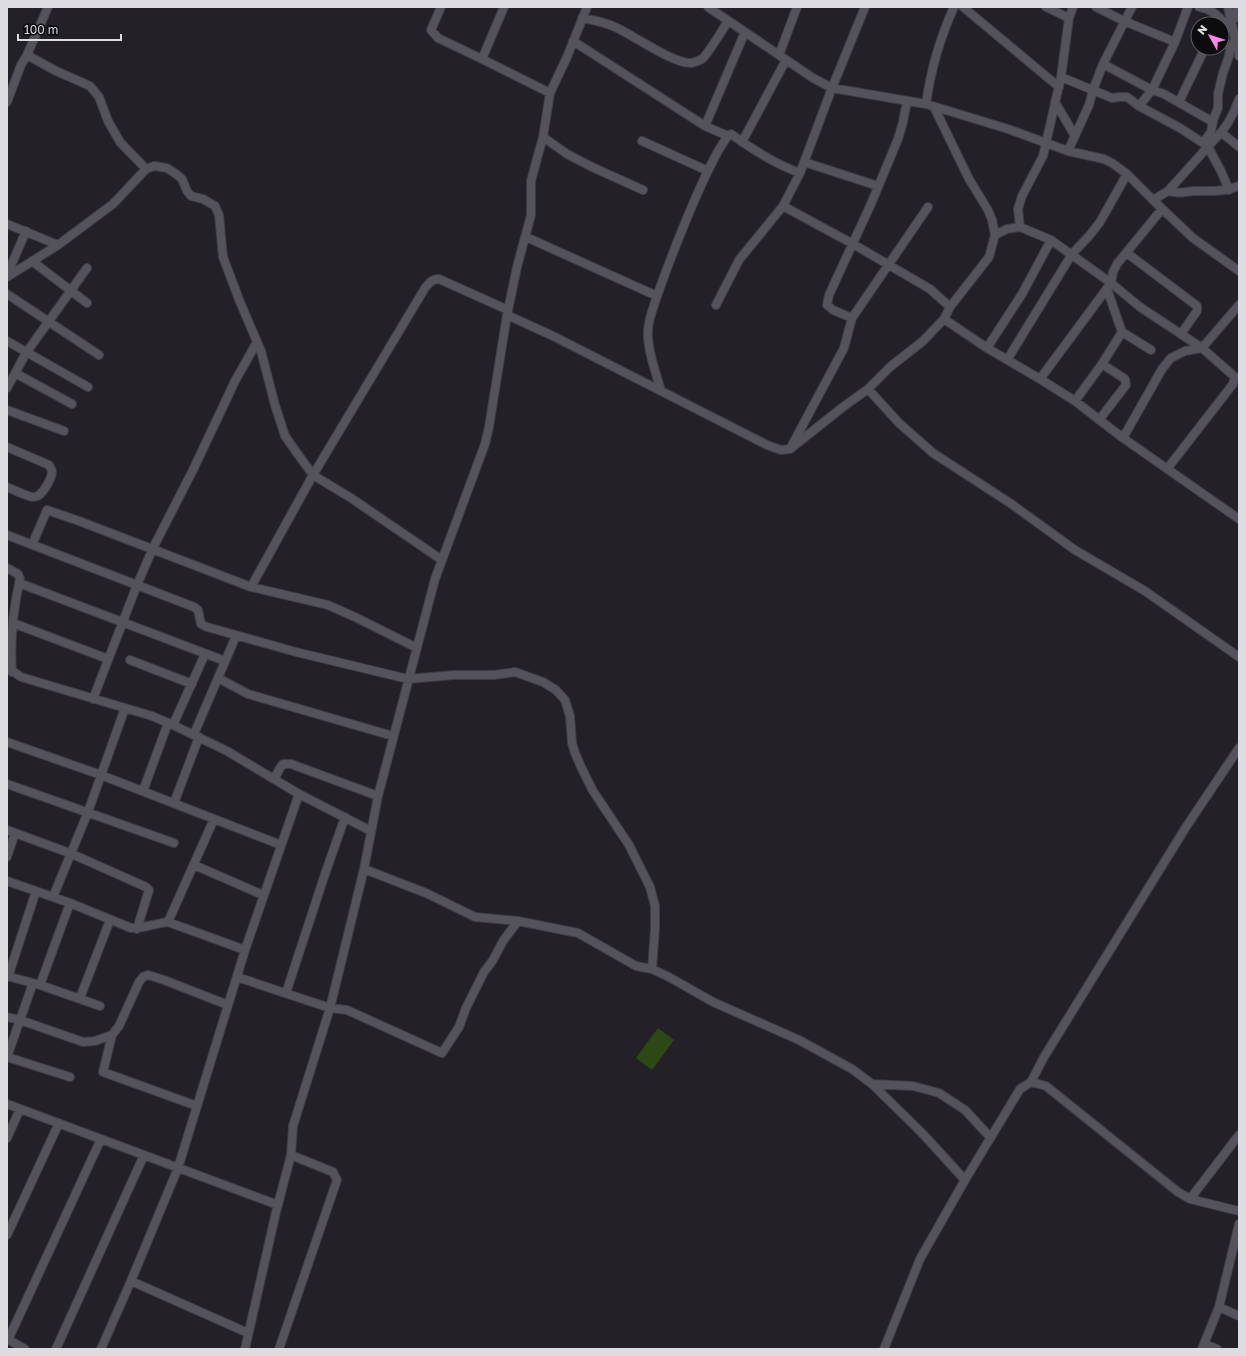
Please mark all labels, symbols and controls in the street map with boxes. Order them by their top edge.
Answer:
scale bar [18,16,121,42]
north arrow [1190,16,1230,56]
text: 100 m [24,22,58,37]
text: N [1194,22,1210,37]

